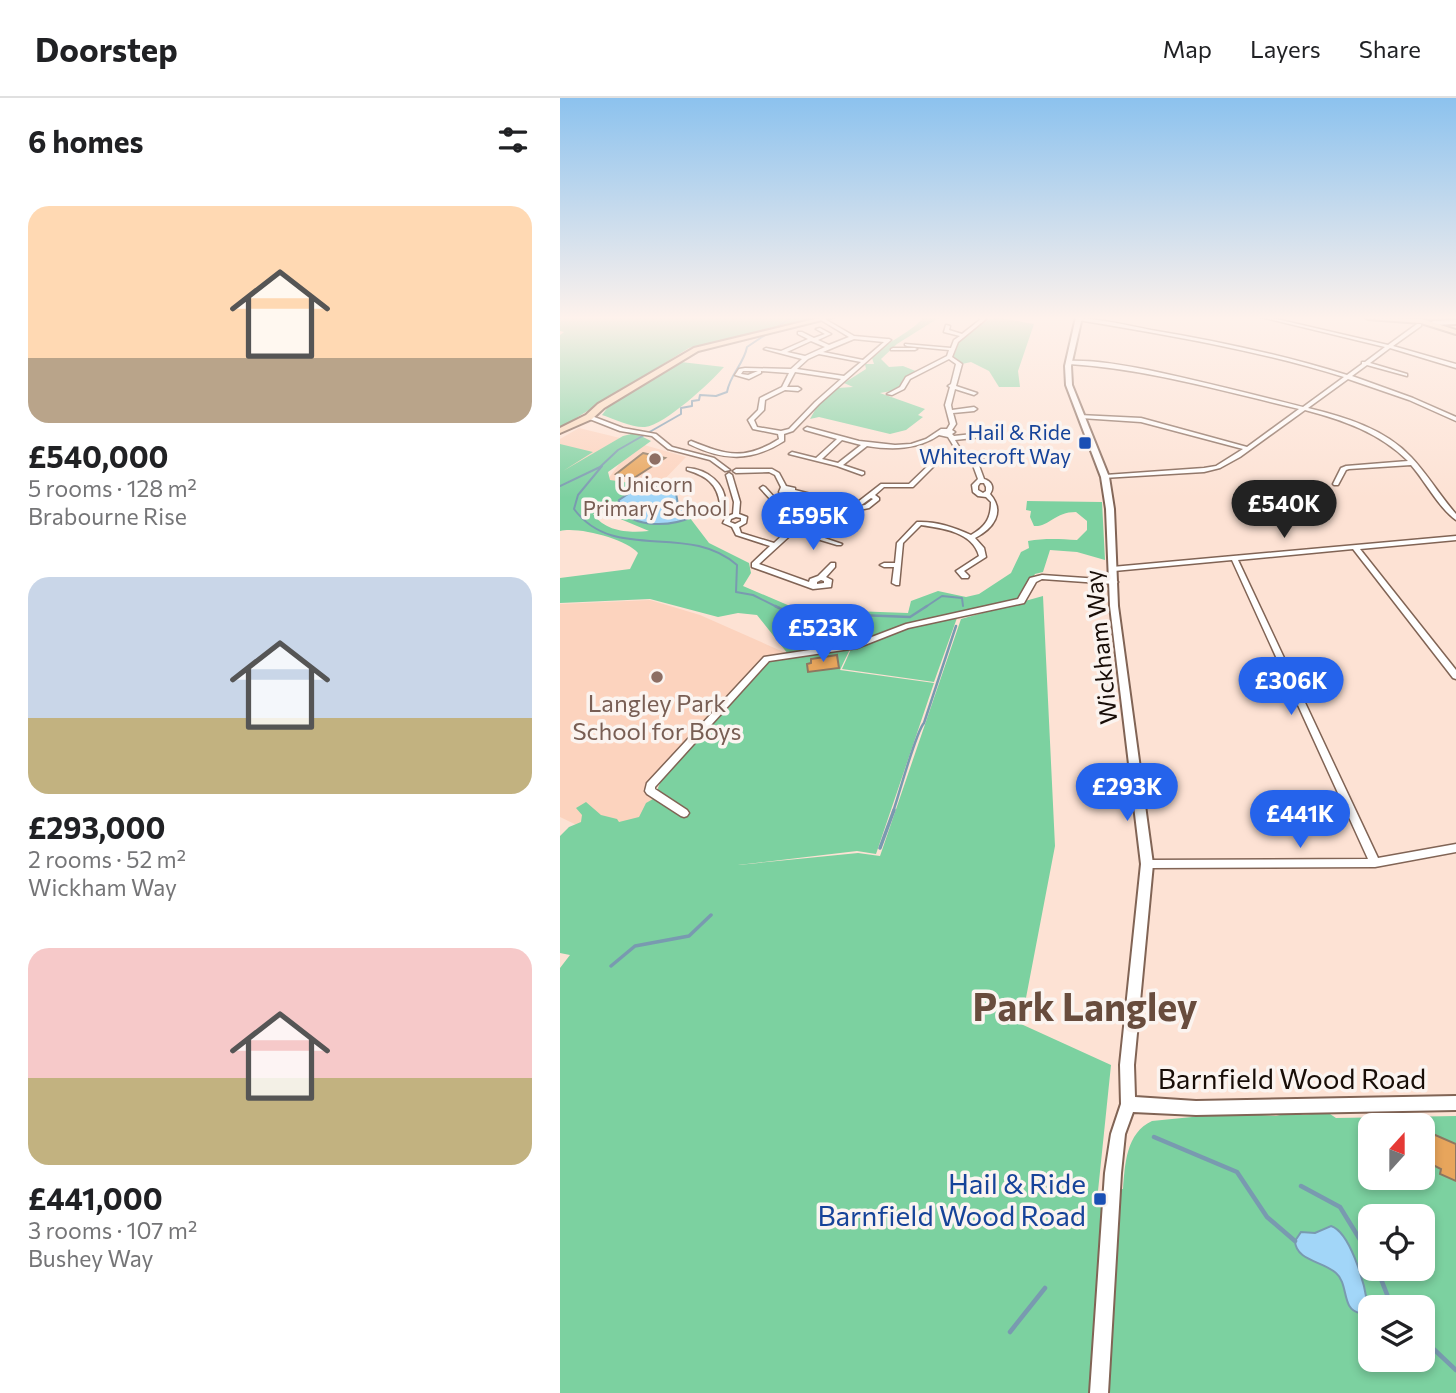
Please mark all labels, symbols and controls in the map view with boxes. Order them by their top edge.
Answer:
text: Doorstep [35,28,178,69]
text: Map [1163,34,1212,63]
text: Layers [1250,34,1321,63]
text: Share [1359,34,1421,63]
icon: filters [494,121,532,159]
text: 6 homes [28,122,143,159]
icon: home [217,251,343,377]
place label: Hail & Ride Whitecroft Way [919,419,1071,468]
marker: Hail & Ride Whitecroft Way [1077,435,1093,451]
text: £540,000 [28,437,169,474]
marker: Unicorn Primary School [647,451,663,467]
place label: Unicorn Primary School [583,471,727,520]
text: 5 rooms · 128 m² [28,474,197,502]
pin: £540K [1235,480,1333,540]
text: £540K [1248,489,1320,517]
pin: £595K [764,492,862,552]
text: £595K [777,501,849,529]
text: Brabourne Rise [28,502,187,530]
street label: Wickham Way [1077,568,1123,726]
pin: £523K [774,604,872,664]
text: £523K [788,613,858,641]
icon: home [217,622,343,748]
pin: £306K [1242,658,1340,717]
text: £306K [1255,666,1327,694]
marker: Langley Park School for Boys [649,669,665,685]
place label: Langley Park School for Boys [572,688,742,745]
pin: £293K [1078,764,1176,823]
text: £293K [1092,772,1162,800]
pin: £441K [1251,790,1349,850]
text: £441K [1266,799,1334,827]
text: £293,000 [28,808,165,845]
text: 2 rooms · 52 m² [28,845,186,873]
text: Wickham Way [28,873,177,901]
district label: Park Langley [973,982,1198,1029]
icon: home [217,993,343,1119]
street label: Barnfield Wood Road [1158,1061,1426,1095]
north arrow [1358,1113,1435,1190]
map controls [1358,1113,1435,1372]
place label: Hail & Ride Barnfield Wood Road [817,1166,1086,1232]
text: £441,000 [28,1179,163,1216]
marker: Hail & Ride Barnfield Wood Road [1092,1191,1108,1207]
button: locate [1358,1204,1435,1281]
text: 3 rooms · 107 m² [28,1216,197,1244]
text: Bushey Way [28,1244,153,1272]
button: layers [1358,1295,1435,1372]

